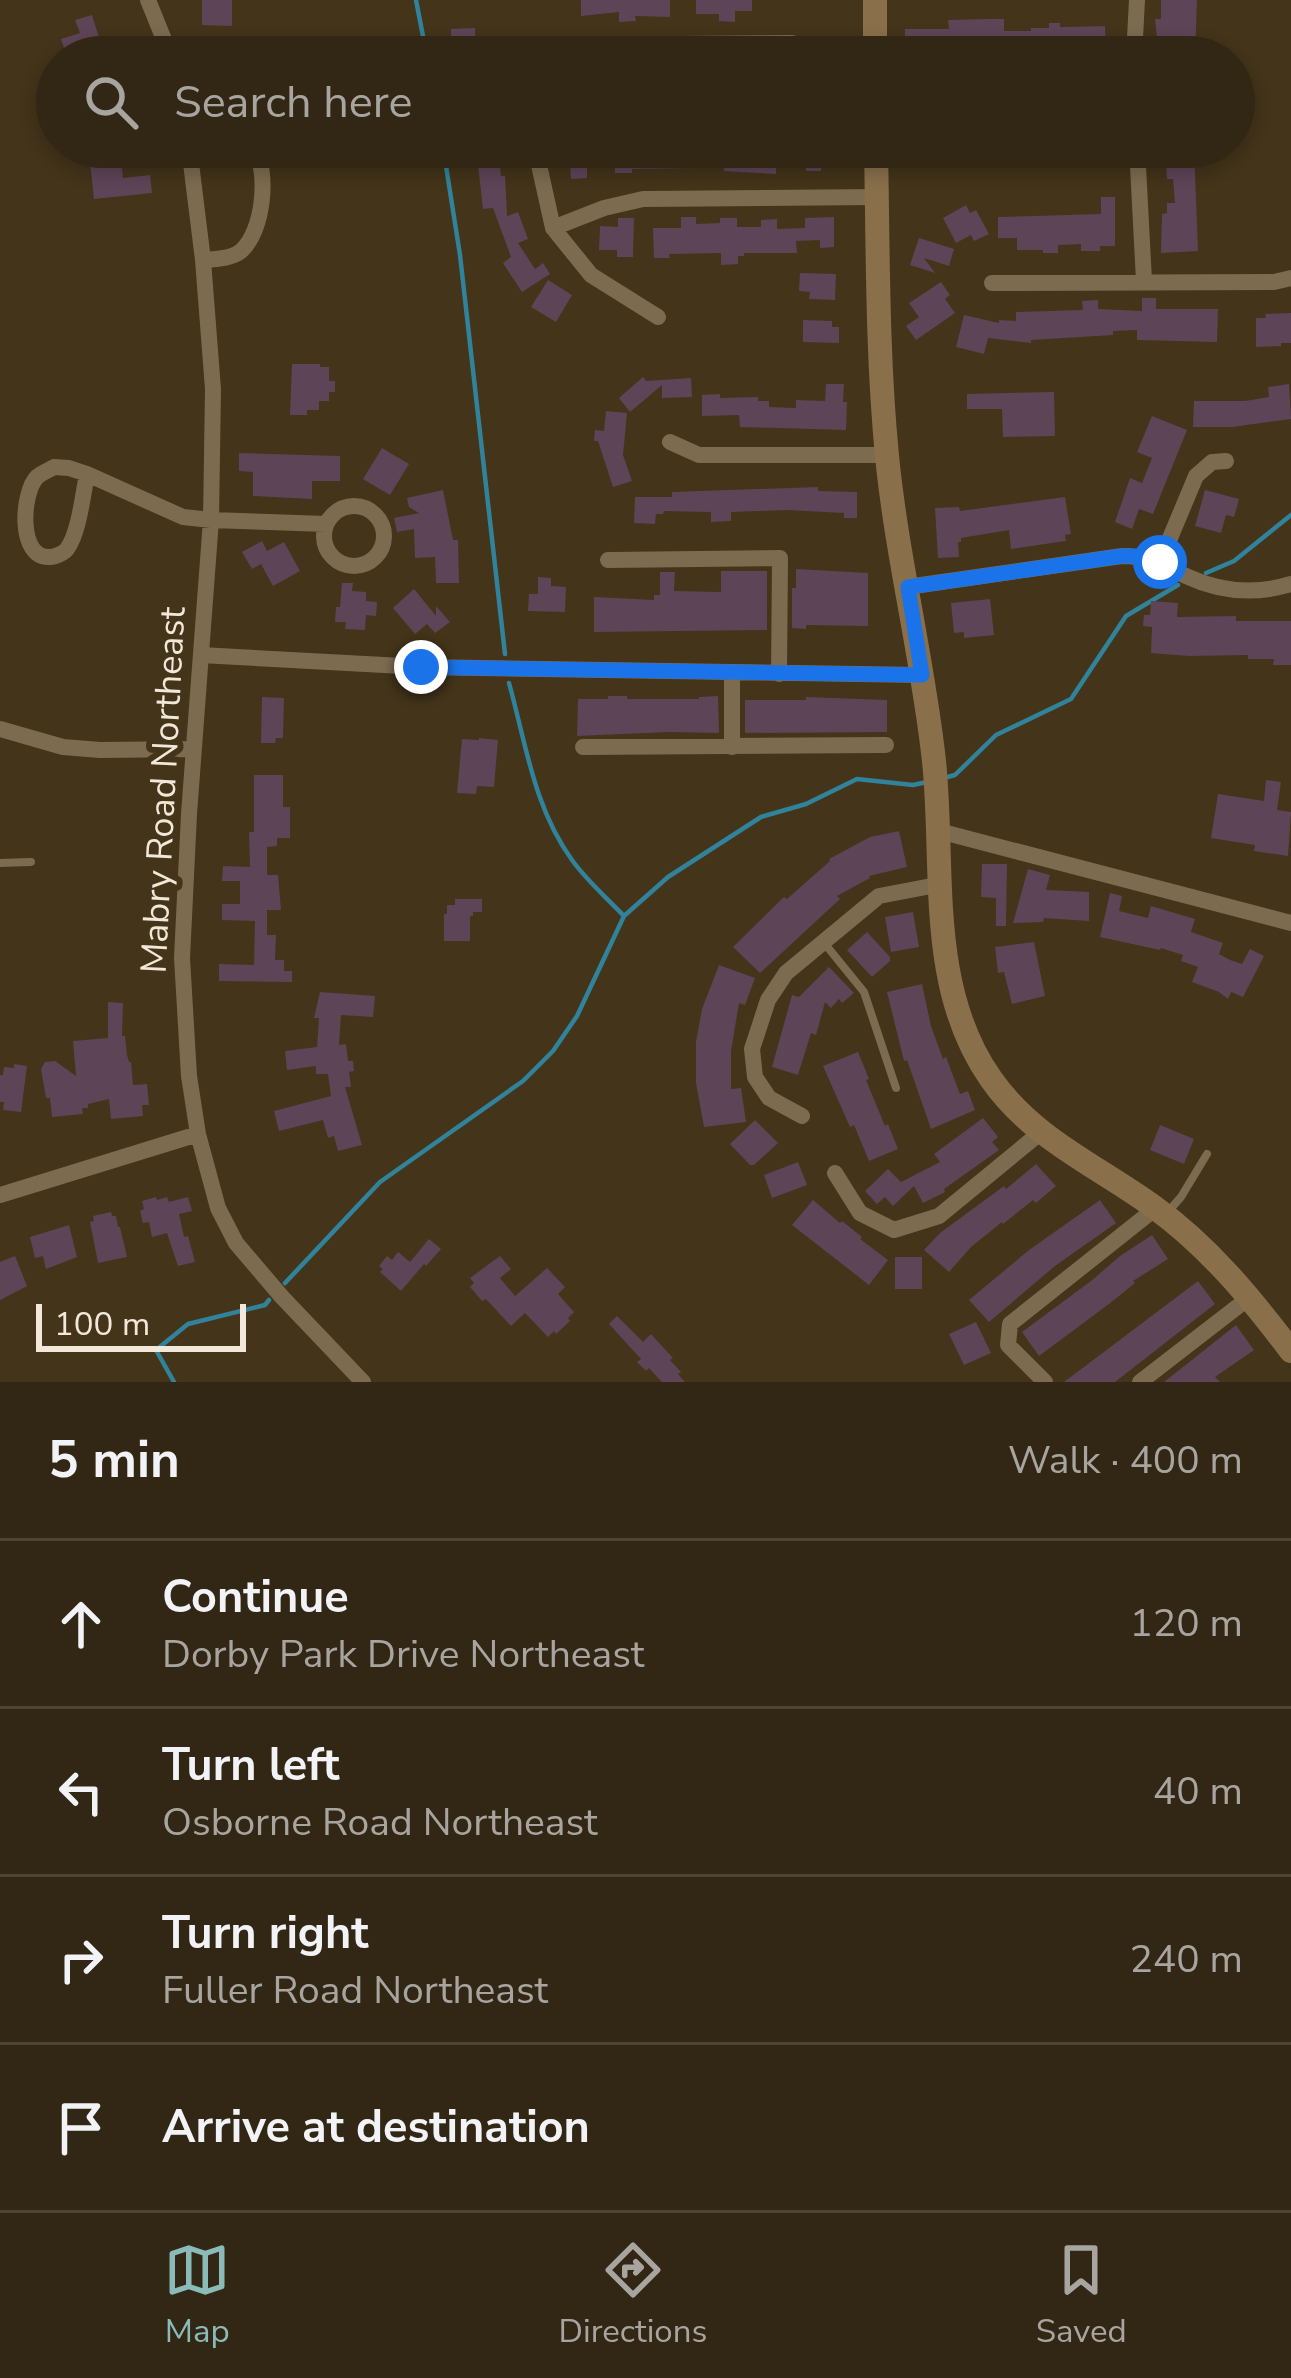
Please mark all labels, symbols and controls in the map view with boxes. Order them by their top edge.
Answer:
search box [36,36,1255,168]
icon: search [78,69,144,135]
text: Search here [174,72,413,133]
route start [1133,535,1187,589]
street label: Mabry Road Northeast [129,605,198,975]
route end [394,640,448,694]
scale bar [36,1298,246,1351]
text: 100 m [54,1302,150,1347]
text: 5 min [48,1425,180,1495]
text: Walk · 400 m [1008,1434,1243,1487]
text: Continue [162,1567,349,1628]
icon: ahead [48,1591,114,1657]
text: 120 m [1129,1597,1243,1650]
text: Dorby Park Drive Northeast [162,1628,645,1681]
text: Turn left [162,1735,340,1796]
icon: left [48,1759,114,1825]
text: 40 m [1153,1765,1243,1818]
text: Osborne Road Northeast [162,1796,598,1849]
text: Turn right [162,1903,369,1964]
icon: right [48,1927,114,1993]
text: 240 m [1129,1933,1243,1986]
text: Fuller Road Northeast [162,1964,548,2017]
icon: arrive [48,2095,114,2161]
text: Arrive at destination [162,2097,590,2158]
tab: Map [164,2237,230,2354]
tab: Directions [559,2237,707,2354]
tab: Saved [1036,2237,1127,2354]

